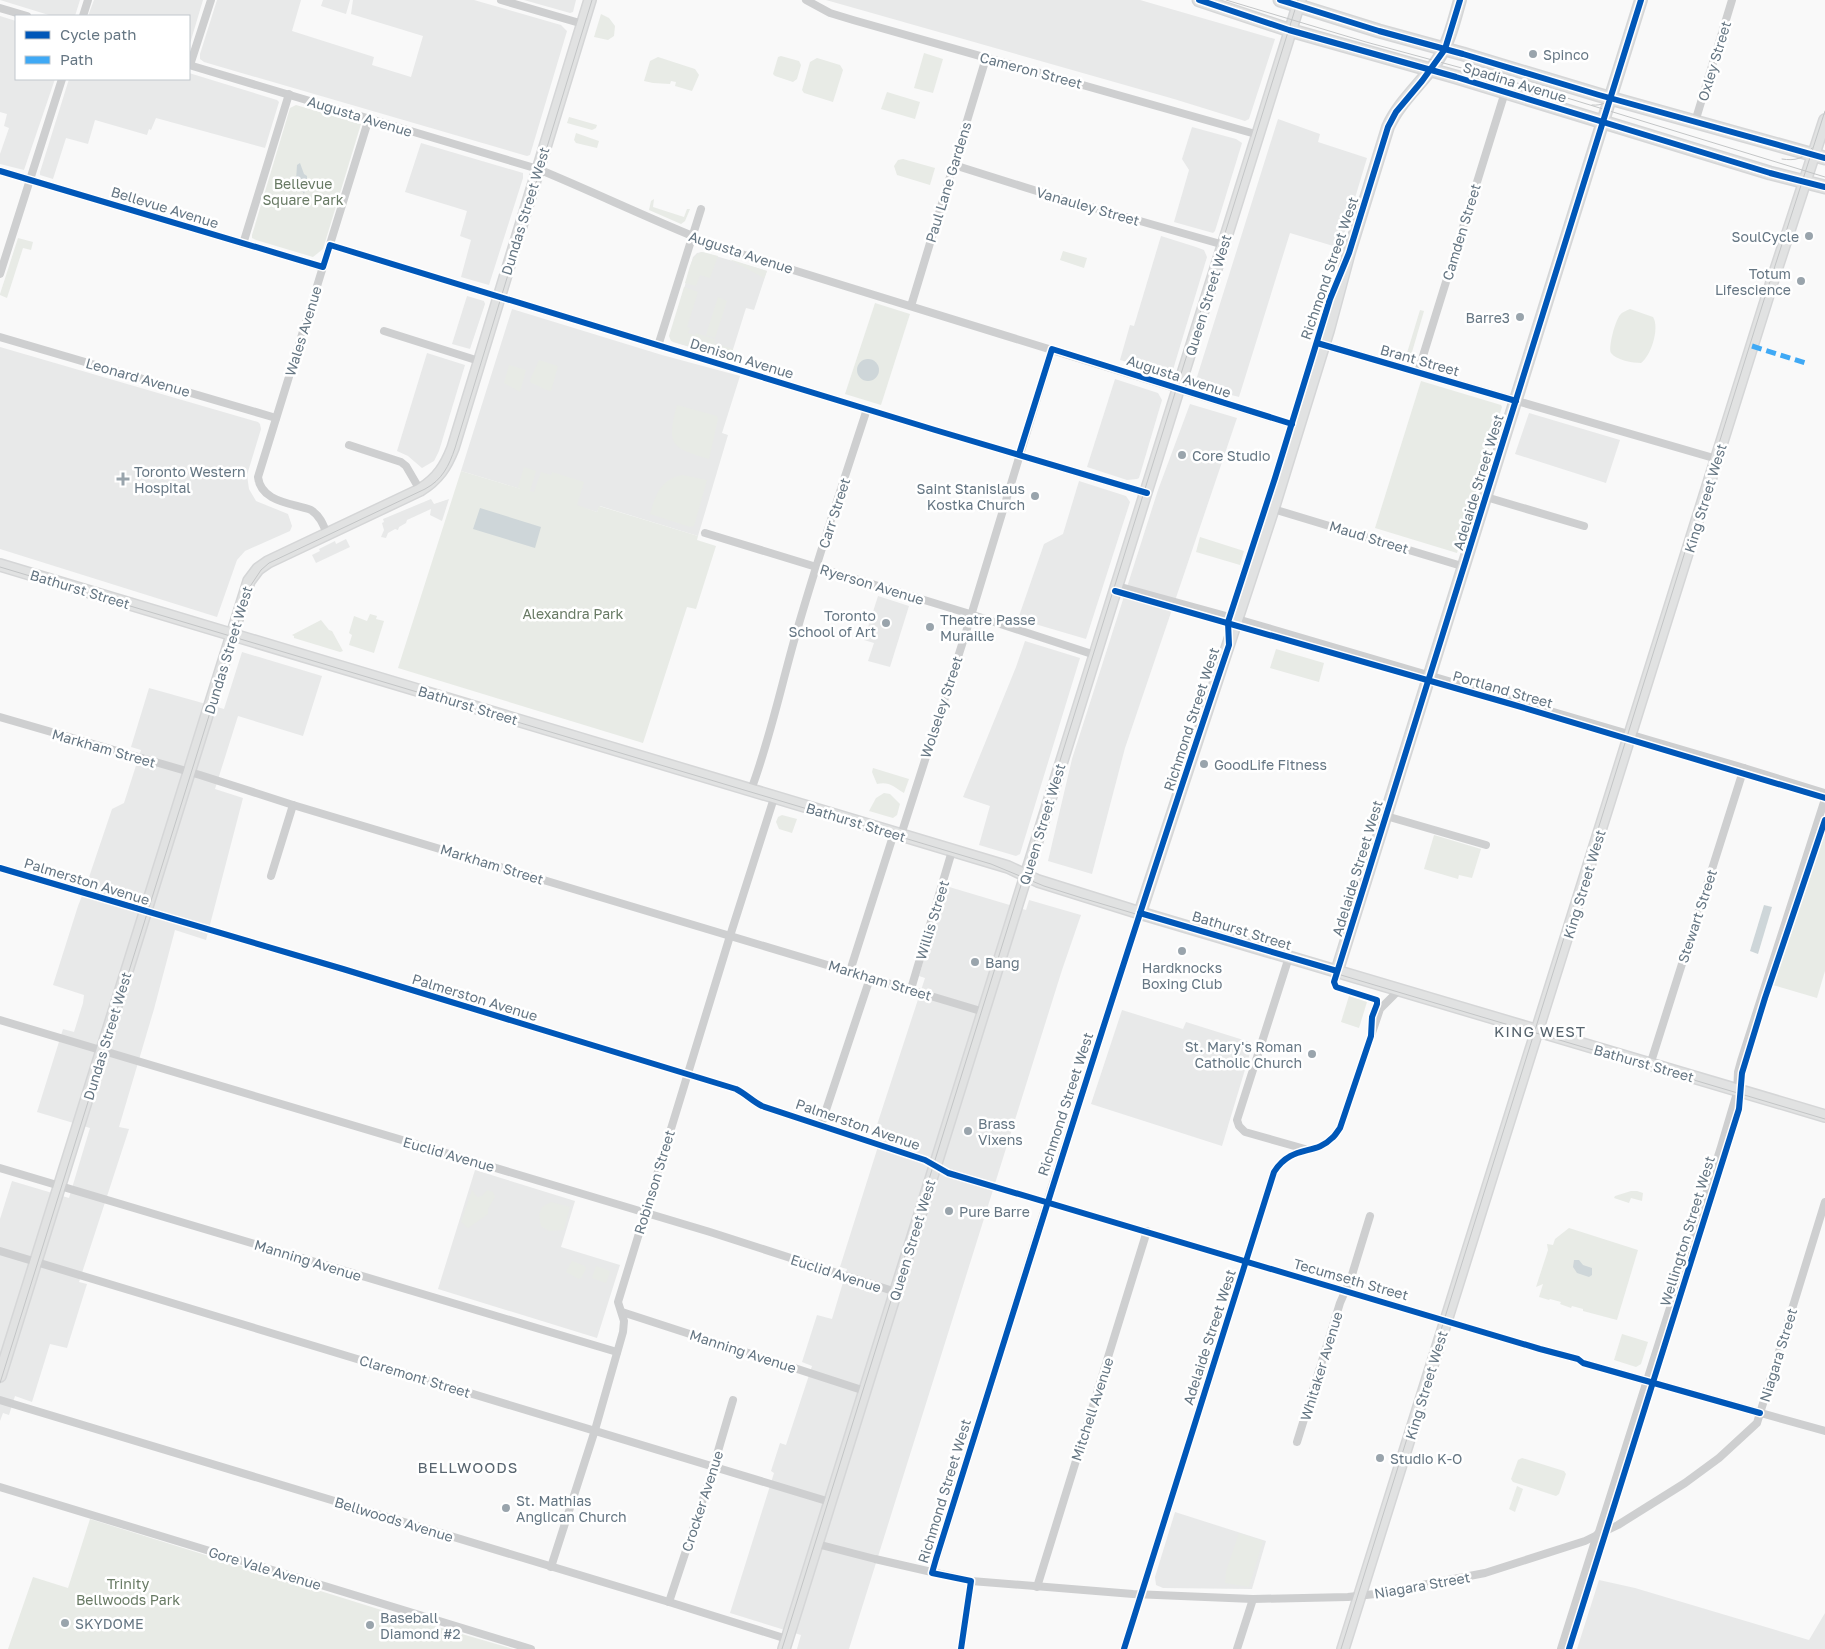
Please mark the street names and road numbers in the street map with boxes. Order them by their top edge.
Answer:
street label: Oxley Street [1694,19,1734,103]
street label: Cameron Street [978,48,1084,92]
street label: Spadina Avenue [1461,58,1569,106]
street label: Augusta Avenue [306,92,414,140]
street label: Paul Lane Gardens [922,119,974,245]
street label: Dundas Street West [497,145,553,277]
street label: Camden Street [1438,182,1484,282]
street label: Bellevue Avenue [109,183,221,231]
street label: Vanauley Street [1035,183,1141,229]
street label: Richmond Street West [1297,194,1361,342]
street label: Augusta Avenue [687,227,795,277]
street label: Queen Street West [1181,232,1235,358]
street label: Wales Avenue [281,284,325,378]
street label: Denison Avenue [688,334,796,382]
street label: Brant Street [1378,341,1462,379]
street label: Augusta Avenue [1125,351,1233,401]
street label: Leonard Avenue [84,354,192,400]
street label: Adelaide Street West [1449,412,1507,552]
street label: King Street West [1680,441,1730,555]
street label: Carr Street [815,476,853,550]
street label: Maud Street [1327,517,1411,557]
street label: Ryerson Avenue [818,560,926,608]
street label: Bathurst Street [28,566,132,612]
street label: Dundas Street West [200,584,256,716]
street label: Richmond Street West [1160,645,1222,793]
street label: Wolseley Street [916,654,966,760]
street label: Portland Street [1451,667,1555,711]
street label: Bathurst Street [416,682,520,728]
street label: Markham Street [50,725,158,771]
street label: Queen Street West [1015,761,1069,887]
street label: Adelaide Street West [1328,798,1386,938]
street label: Bathurst Street [804,799,908,845]
street label: King Street West [1559,827,1609,941]
street label: Markham Street [438,840,546,888]
street label: Palmerston Avenue [22,854,152,908]
street label: Stewart Street [1674,867,1720,965]
street label: Willis Street [912,878,952,962]
street label: Bathurst Street [1190,907,1294,953]
street label: Markham Street [826,956,934,1004]
street label: Dundas Street West [79,970,135,1102]
street label: Palmerston Avenue [410,970,540,1024]
street label: Richmond Street West [1034,1030,1096,1178]
street label: Bathurst Street [1592,1041,1696,1085]
street label: Palmerston Avenue [794,1095,922,1153]
street label: Robinson Street [630,1128,678,1236]
street label: Euclid Avenue [401,1133,497,1175]
street label: Wellington Street West [1656,1154,1718,1308]
street label: Queen Street West [885,1177,939,1303]
street label: Manning Avenue [252,1236,364,1284]
street label: Euclid Avenue [788,1250,884,1296]
street label: Tecumseth Street [1292,1254,1410,1304]
street label: Adelaide Street West [1179,1267,1239,1407]
street label: Niagara Street [1756,1306,1800,1404]
street label: Whitaker Avenue [1296,1309,1346,1423]
street label: Manning Avenue [688,1326,798,1376]
street label: King Street West [1401,1328,1451,1442]
street label: Claremont Street [357,1351,473,1401]
street label: Mitchell Avenue [1067,1355,1117,1463]
street label: Richmond Street West [914,1417,974,1565]
street label: Crocker Avenue [678,1448,726,1554]
street label: Bellwoods Avenue [333,1493,455,1545]
street label: Gore Vale Avenue [207,1543,323,1593]
street label: Niagara Street [1373,1568,1471,1602]

